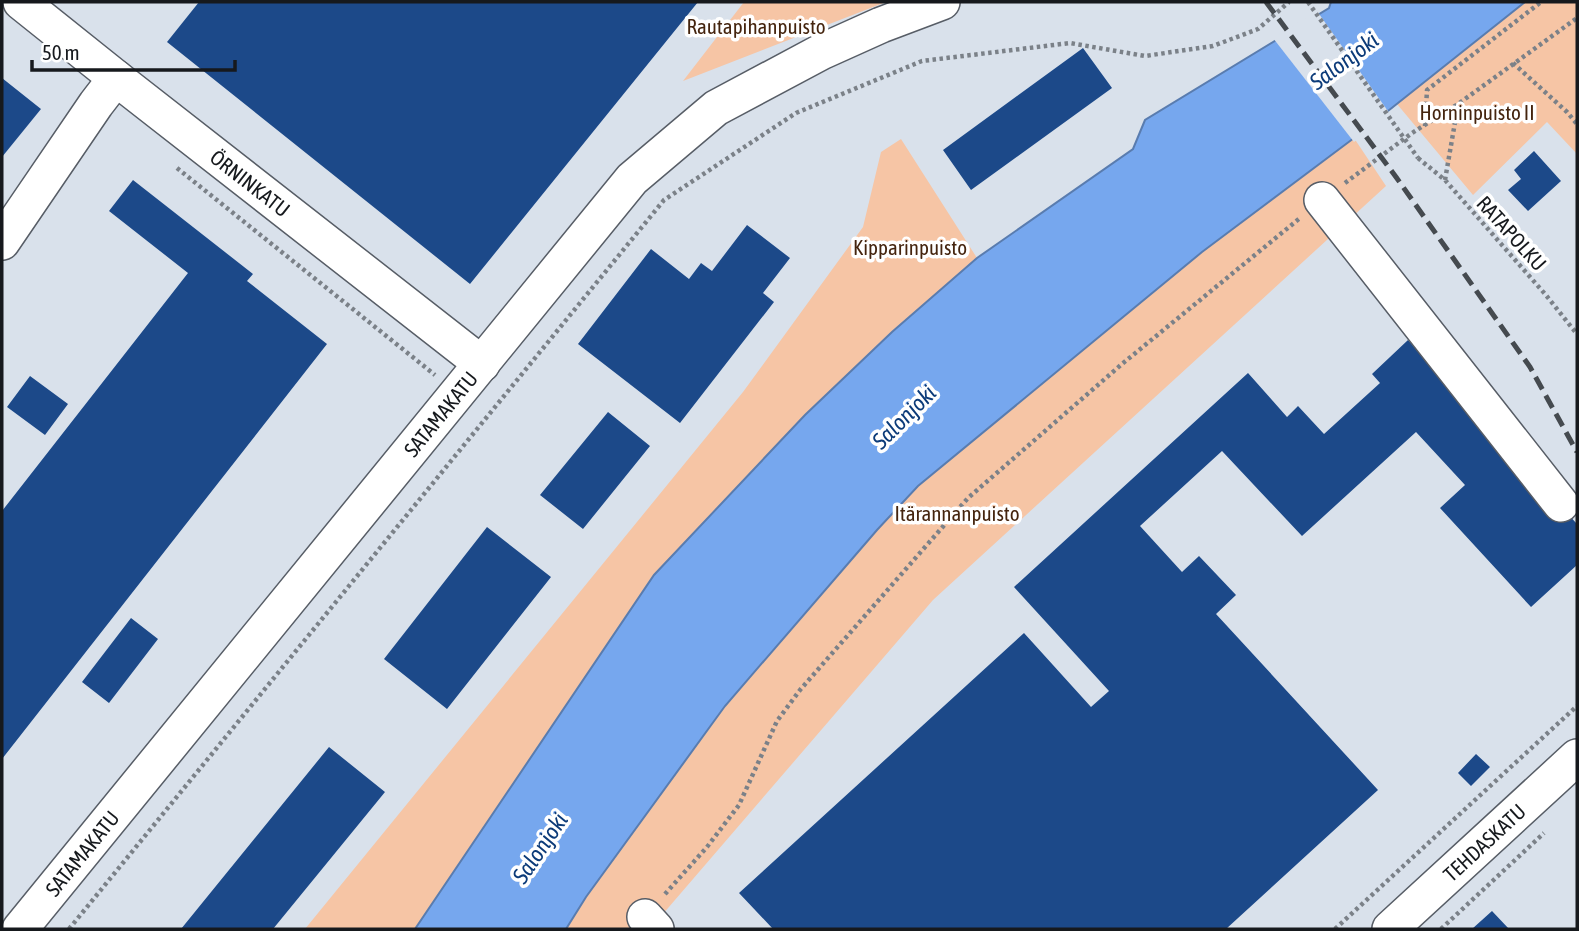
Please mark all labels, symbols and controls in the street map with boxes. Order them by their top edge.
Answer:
park label: Rautapihanpuisto [686,14,826,38]
water label: Salonjoki [1304,27,1383,96]
scale bar [32,28,234,72]
text: 50 m [42,40,80,64]
park label: Horninpuisto II [1419,100,1535,124]
street label: ÖRNINKATU [206,144,295,221]
street label: RATAPOLKU [1472,191,1552,275]
park label: Kipparinpuisto [853,235,967,259]
street label: SATAMAKATU [399,366,482,461]
water label: Salonjoki [866,380,941,455]
park label: Itärannanpuisto [894,501,1020,525]
street label: TEHDASKATU [1438,799,1530,886]
street label: SATAMAKATU [40,806,124,900]
water label: Salonjoki [507,808,573,889]

